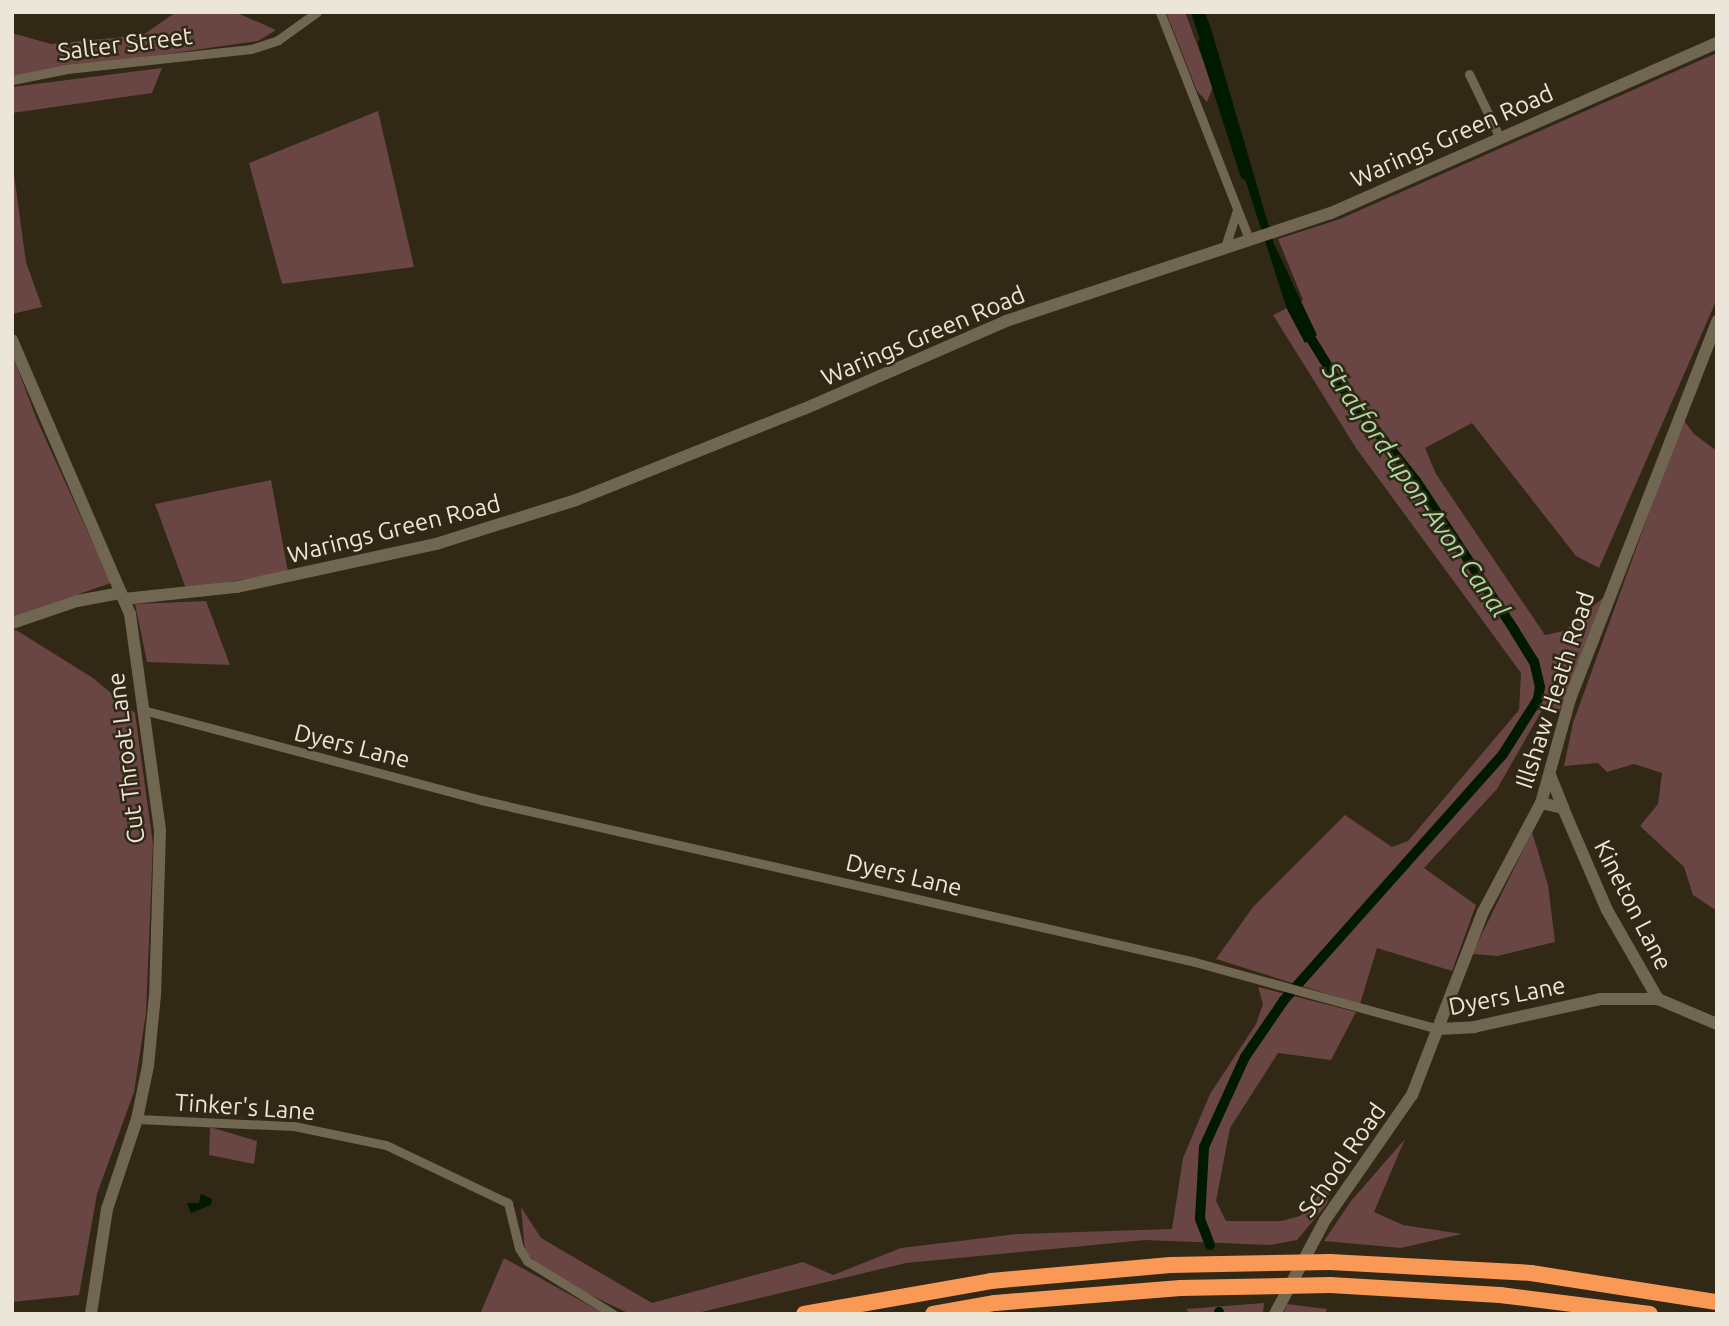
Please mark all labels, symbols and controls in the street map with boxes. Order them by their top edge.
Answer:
street label: Salter Street [56,21,194,67]
street label: Warings Green Road [1346,78,1558,194]
street label: Warings Green Road [817,280,1029,392]
water label: Stratford-upon-Avon Canal [1316,356,1516,624]
street label: Warings Green Road [285,489,503,569]
street label: Illshaw Heath Road [1510,588,1600,792]
street label: Cut Throat Lane [101,671,151,845]
street label: Dyers Lane [291,718,413,774]
street label: Kineton Lane [1588,835,1678,975]
street label: Dyers Lane [843,848,965,902]
street label: Dyers Lane [1446,971,1568,1021]
street label: Tinker's Lane [174,1088,316,1126]
street label: School Road [1292,1097,1392,1223]

